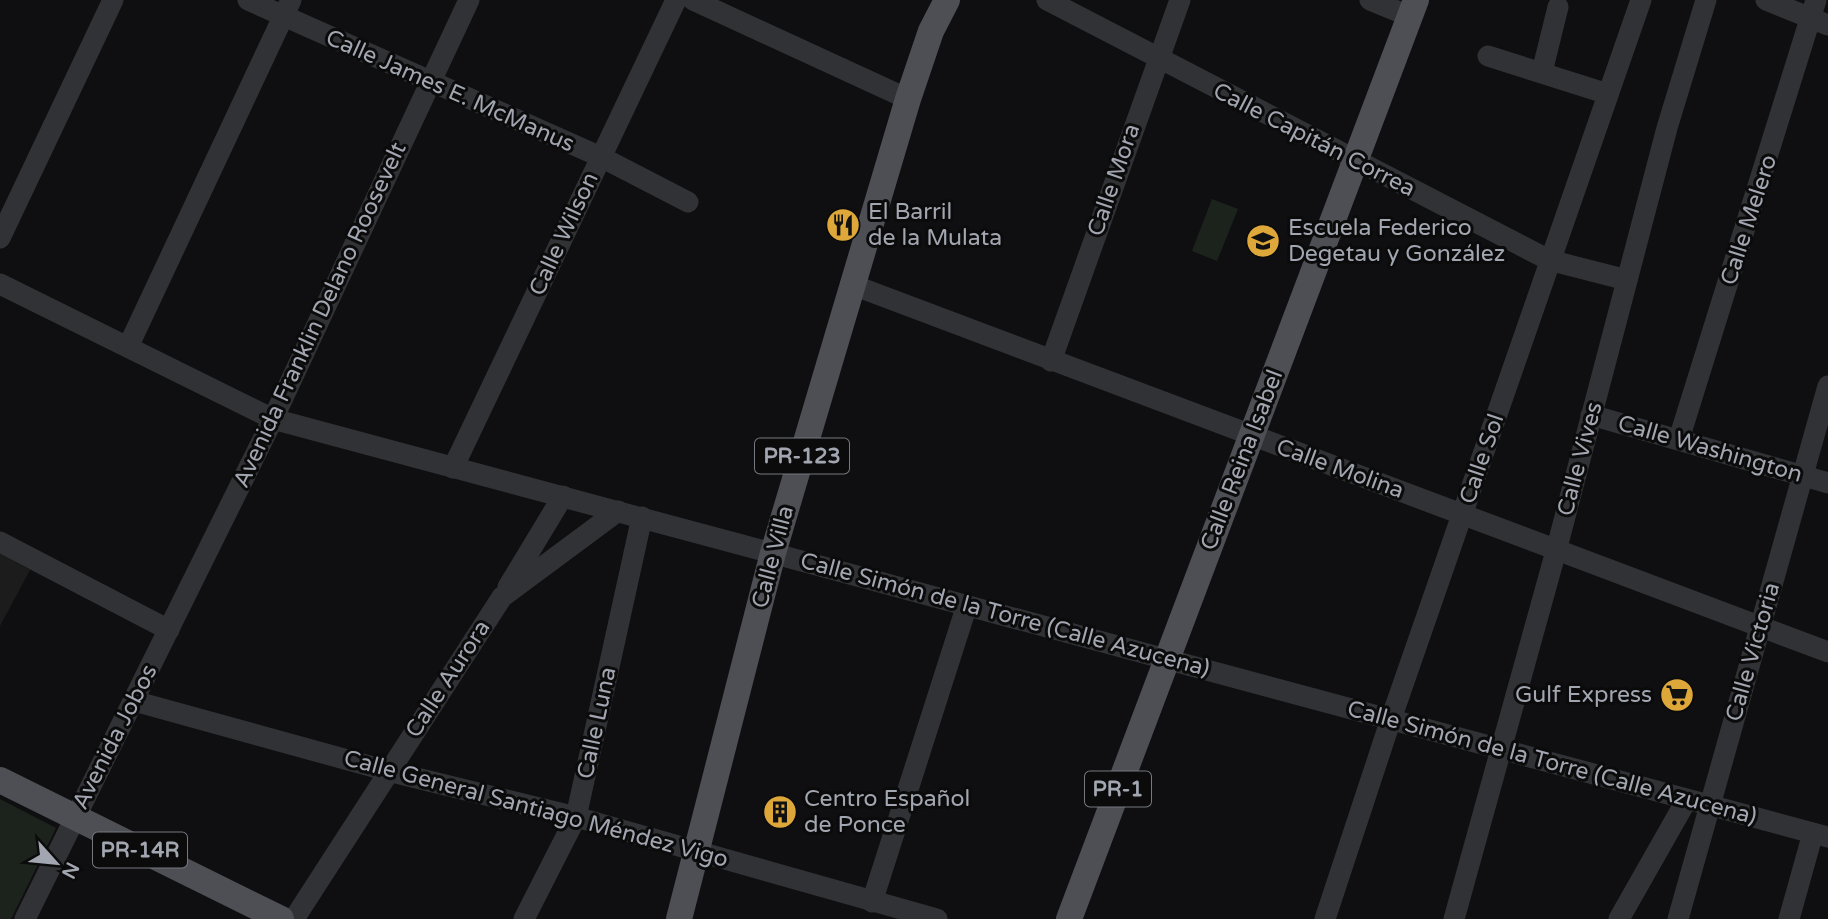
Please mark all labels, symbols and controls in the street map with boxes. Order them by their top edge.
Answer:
street label: Calle James E. McManus [321,23,579,159]
street label: Calle Capitán Correa [1208,77,1420,203]
street label: Calle Mora [1082,120,1146,240]
street label: Avenida Franklin Delano Roosevelt [227,138,413,492]
street label: Calle Melero [1715,151,1783,289]
street label: Calle Wilson [523,168,605,300]
place label: El Barril de la Mulata [868,198,1002,252]
restaurant icon: El Barril de la Mulata [824,206,862,244]
place label: Escuela Federico Degetau y González [1288,214,1505,268]
school or university icon: Escuela Federico Degetau y González [1244,222,1282,260]
street label: Calle Reina Isabel [1195,366,1289,554]
street label: Calle Vives [1551,399,1609,519]
street label: Calle Washington [1615,409,1805,489]
street label: Calle Sol [1454,410,1510,508]
street label: Calle Molina [1272,433,1408,505]
road number: PR-123 [755,438,849,474]
street label: Calle Villa [746,503,800,611]
street label: Calle Simón de la Torre (Calle Azucena) [797,547,1213,683]
street label: Calle Victoria [1720,579,1786,725]
street label: Calle Aurora [400,615,496,743]
street label: Avenida Jobos [66,660,164,814]
street label: Calle Luna [572,665,622,781]
supermarket icon: Gulf Express [1658,676,1696,714]
place label: Gulf Express [1515,681,1652,709]
street label: Calle Simón de la Torre (Calle Azucena) [1344,695,1760,831]
street label: Calle General Santiago Méndez Vigo [341,744,731,874]
road number: PR-1 [1085,772,1151,806]
place label: Centro Español de Ponce [804,785,970,839]
building icon: Centro Español de Ponce [761,793,799,831]
north arrow [21,828,91,898]
road number: PR-14R [93,832,187,868]
text: N [57,858,84,882]

